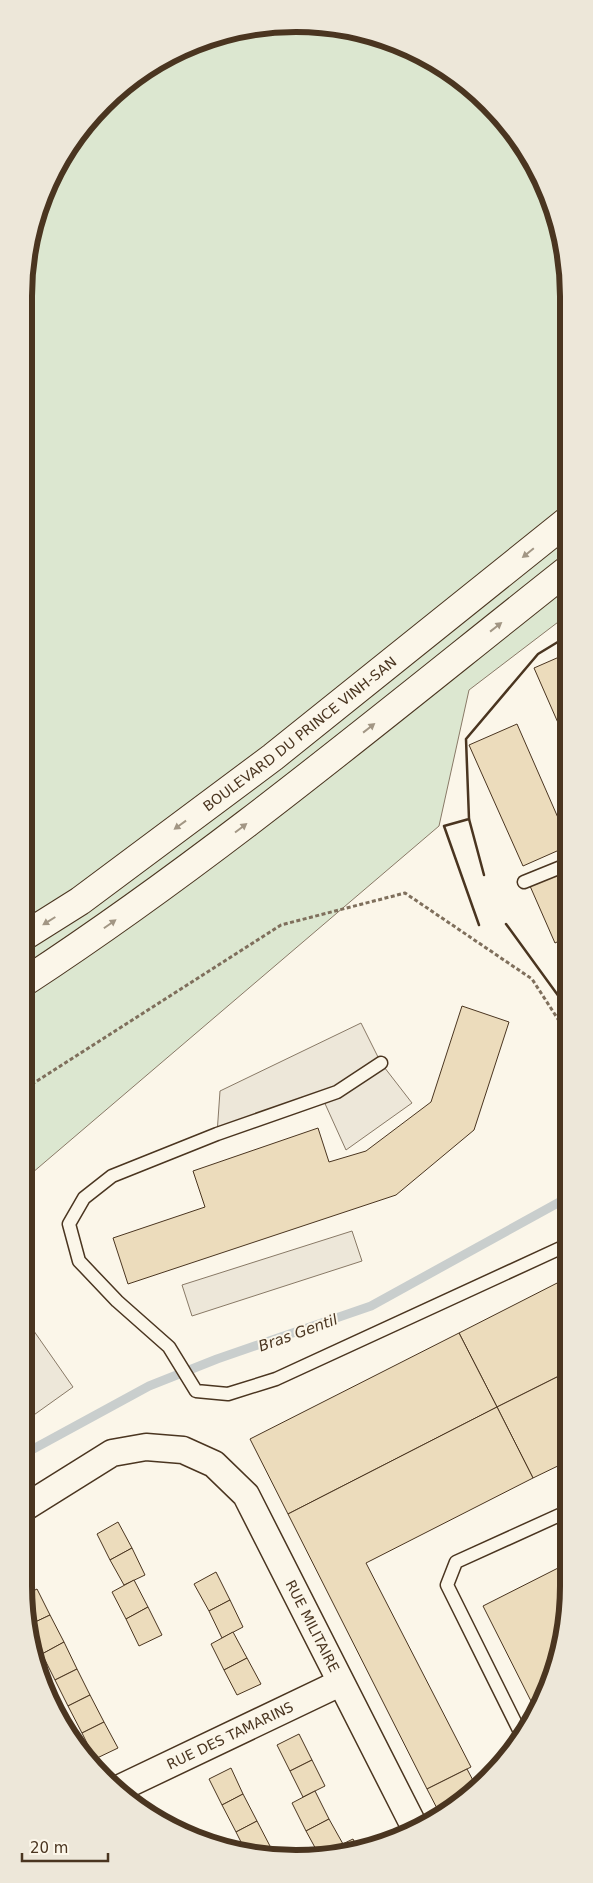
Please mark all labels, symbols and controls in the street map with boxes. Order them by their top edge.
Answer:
one-way arrow [522,547,535,558]
one-way arrow [489,621,502,632]
street label: BOULEVARD DU PRINCE VINH-SAN [200,653,400,814]
one-way arrow [362,722,375,733]
one-way arrow [174,820,187,831]
one-way arrow [234,823,247,834]
one-way arrow [42,916,55,926]
one-way arrow [103,919,117,929]
water label: Bras Gentil [256,1310,341,1356]
street label: RUE MILITAIRE [282,1577,343,1675]
street label: RUE DES TAMARINS [164,1698,296,1772]
scale bar [22,1830,109,1862]
text: 20 m [30,1839,68,1857]

